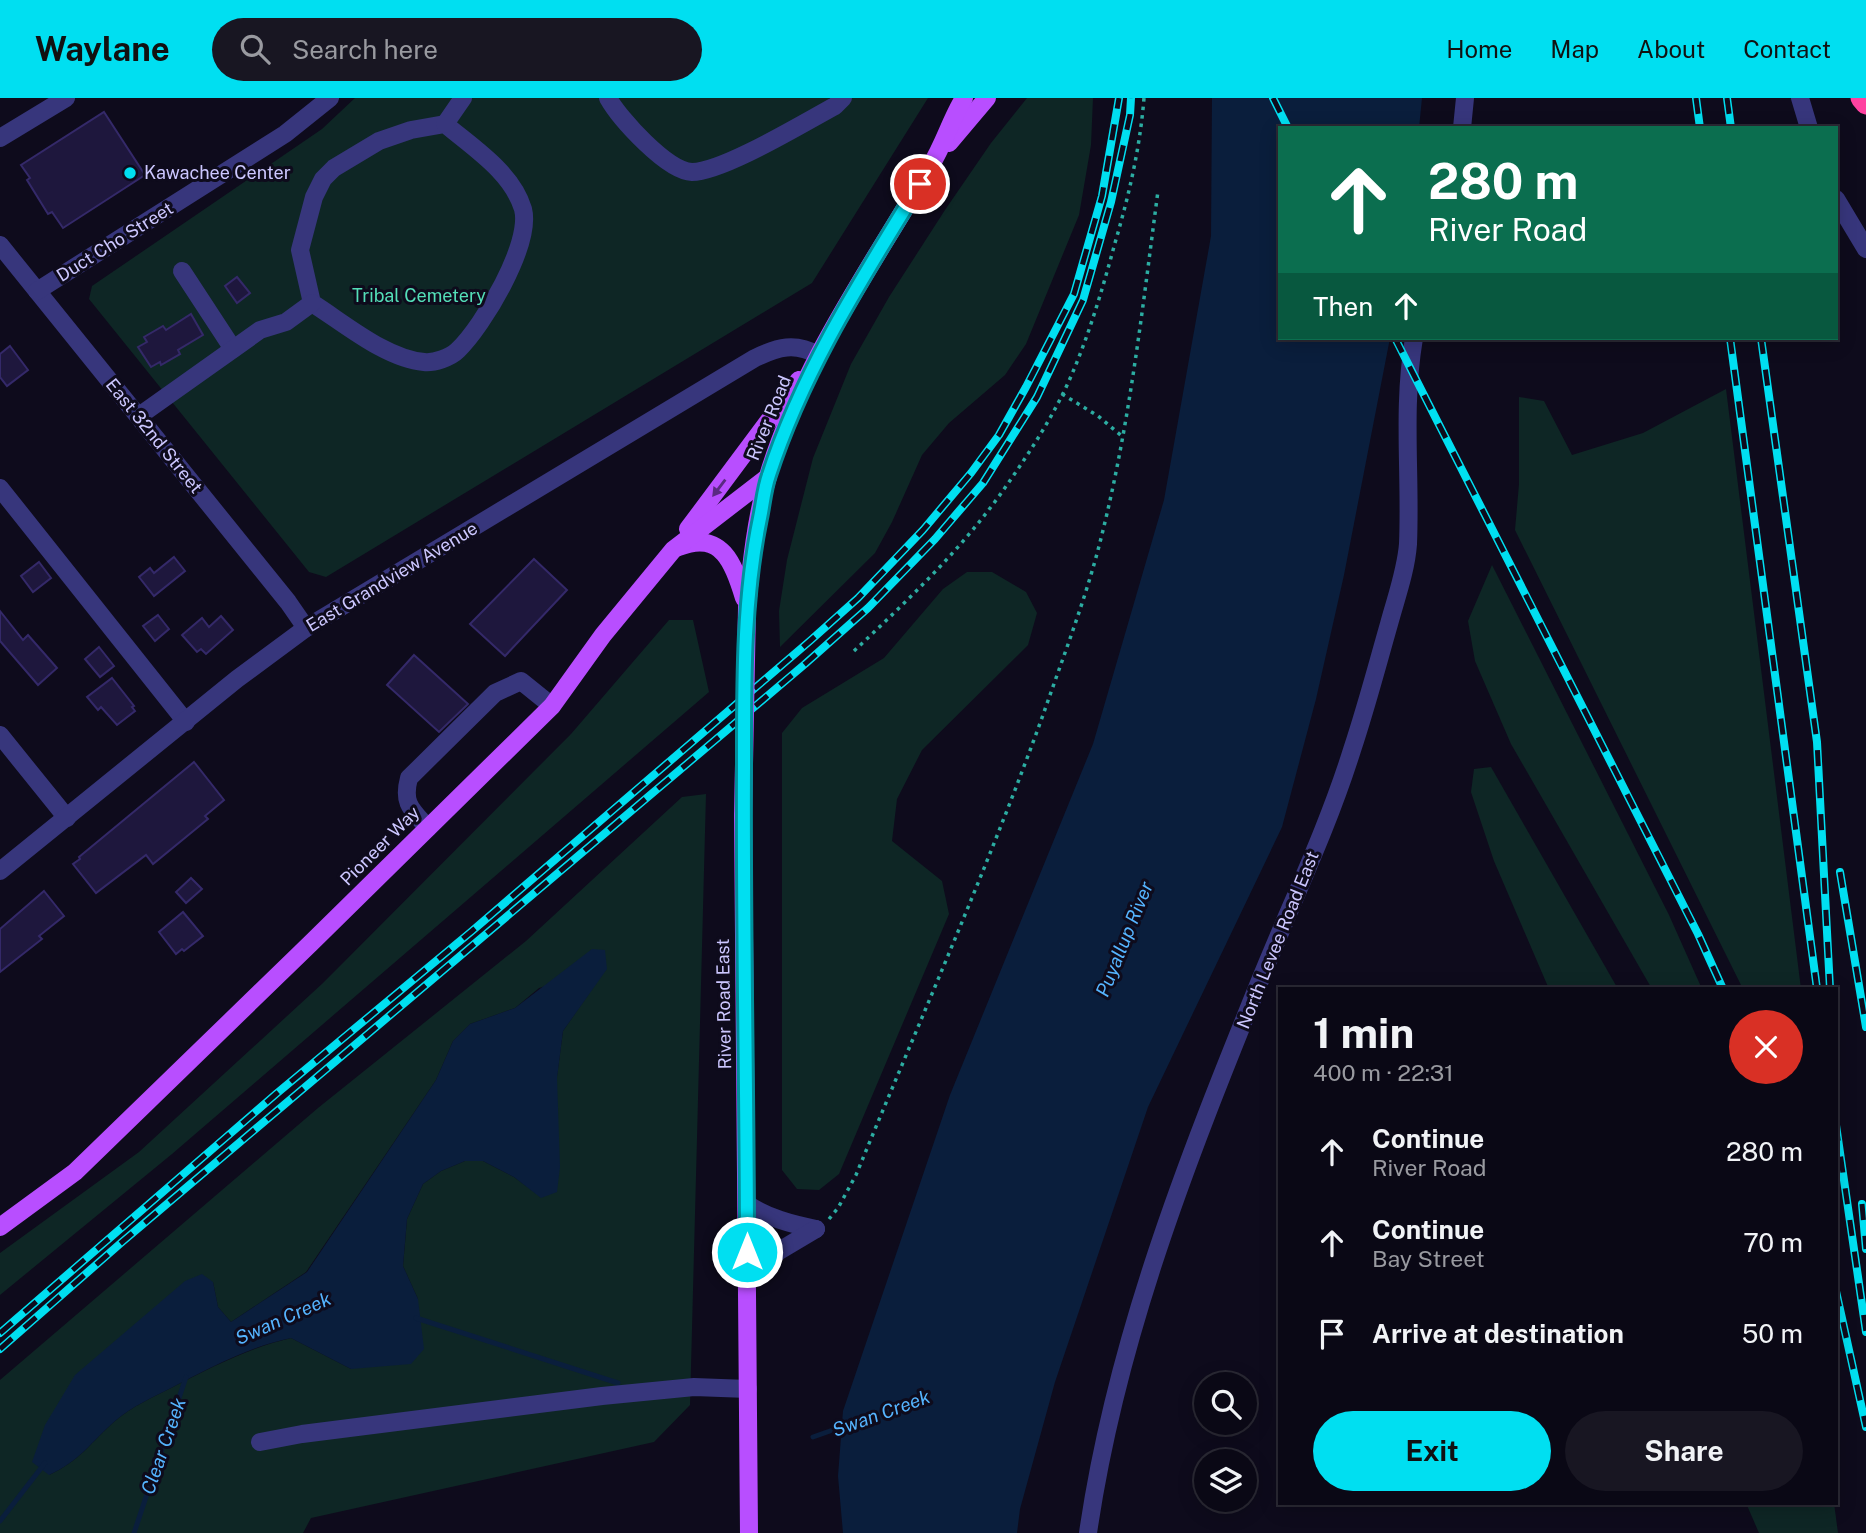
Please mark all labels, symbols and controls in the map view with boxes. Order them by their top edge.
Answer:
search box [212,18,702,81]
text: Waylane [35,30,170,68]
icon: search [236,30,274,68]
text: Search here [292,34,438,65]
text: Home [1446,35,1512,63]
text: Map [1550,35,1599,63]
text: About [1637,35,1705,63]
text: Contact [1743,35,1831,63]
text: 280 m [1428,152,1578,210]
pin [890,154,950,214]
icon: ahead [1313,154,1404,245]
place label: Kawachee Center [144,162,291,183]
marker: Kawachee Center [122,165,138,181]
icon: arrive [901,165,939,203]
street label: Duct Cho Street [53,197,177,286]
text: River Road [1428,211,1587,248]
park label: Tribal Cemetery [352,285,486,306]
icon: ahead [1387,287,1425,325]
text: Then [1313,291,1373,322]
street label: River Road [742,372,795,463]
street label: East 32nd Street [102,374,207,497]
one-way arrow [712,479,726,497]
street label: East Grandview Avenue [302,517,481,636]
street label: Pioneer Way [336,801,424,890]
street label: North Levee Road East [1232,848,1323,1032]
water label: Puyallup River [1091,877,1157,1000]
street label: River Road East [712,938,735,1070]
text: 1 min [1313,1008,1414,1057]
button: close [1729,1010,1803,1084]
text: 400 m · 22:31 [1313,1059,1454,1086]
text: Continue [1372,1123,1484,1154]
icon: ahead [1313,1133,1351,1171]
text: 280 m [1726,1136,1803,1167]
text: River Road [1372,1154,1487,1181]
text: Continue [1372,1214,1484,1245]
position arrow [710,1215,784,1289]
icon: ahead [1313,1224,1351,1262]
text: 70 m [1743,1227,1803,1258]
text: Bay Street [1372,1245,1485,1272]
water label: Swan Creek [232,1287,335,1349]
icon: arrive [1313,1315,1351,1353]
text: Arrive at destination [1372,1318,1624,1349]
text: 50 m [1742,1318,1803,1349]
map controls [1194,1372,1257,1512]
button: search [1194,1372,1257,1435]
water label: Swan Creek [829,1385,934,1441]
water label: Clear Creek [136,1394,190,1497]
button: Exit [1313,1411,1551,1491]
button: Share [1565,1411,1803,1491]
button: layers [1194,1449,1257,1512]

